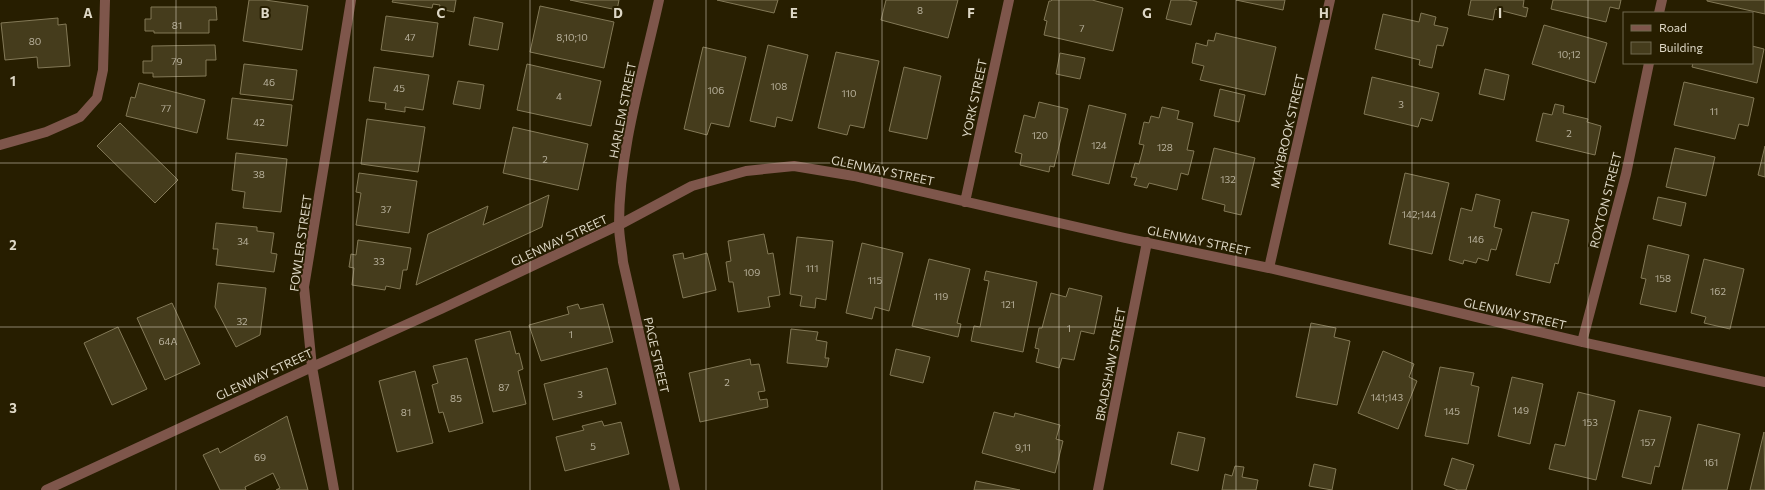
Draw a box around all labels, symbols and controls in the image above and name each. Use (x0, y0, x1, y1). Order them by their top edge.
house number: 8 (917, 4, 923, 16)
text: A (83, 5, 93, 21)
text: B (261, 5, 270, 21)
text: C (437, 5, 446, 21)
text: D (613, 5, 623, 21)
text: E (790, 5, 798, 21)
text: F (967, 5, 975, 21)
text: G (1142, 5, 1152, 21)
text: H (1319, 5, 1329, 21)
text: I (1498, 5, 1502, 21)
legend (1623, 12, 1753, 64)
house number: 81 (172, 19, 182, 31)
text: Road (1659, 20, 1687, 34)
house number: 7 (1079, 22, 1085, 34)
house number: 47 (404, 31, 416, 43)
house number: 8,10;10 (556, 31, 588, 43)
house number: 80 (29, 35, 41, 47)
text: Building (1659, 40, 1703, 54)
house number: 10;12 (1558, 48, 1581, 60)
house number: 79 (171, 55, 183, 67)
street label: YORK STREET (959, 57, 989, 139)
street label: HARLEM STREET (606, 60, 638, 159)
street label: MAYBROOK STREET (1267, 72, 1307, 189)
text: 1 (10, 73, 16, 89)
house number: 46 (263, 76, 275, 88)
house number: 108 (771, 80, 787, 92)
house number: 45 (393, 82, 405, 94)
house number: 106 (708, 84, 724, 96)
house number: 110 (841, 87, 857, 99)
house number: 4 (556, 90, 562, 102)
house number: 3 (1398, 98, 1404, 110)
house number: 77 (161, 102, 171, 114)
house number: 11 (1710, 105, 1718, 117)
house number: 42 (253, 116, 265, 128)
house number: 2 (1566, 127, 1572, 139)
house number: 120 (1032, 129, 1048, 141)
house number: 124 (1091, 139, 1107, 151)
house number: 128 (1157, 141, 1173, 153)
street label: ROXTON STREET (1586, 150, 1624, 249)
street label: GLENWAY STREET (830, 152, 936, 188)
house number: 2 (542, 153, 548, 165)
house number: 38 (253, 168, 265, 180)
house number: 132 (1220, 173, 1236, 185)
street label: FOWLER STREET (286, 193, 314, 292)
house number: 37 (381, 203, 391, 215)
house number: 142;144 (1402, 208, 1436, 220)
street label: GLENWAY STREET (508, 211, 610, 269)
street label: GLENWAY STREET (1146, 222, 1252, 258)
house number: 146 (1468, 233, 1484, 245)
house number: 34 (237, 235, 249, 247)
text: 2 (9, 237, 17, 253)
house number: 33 (373, 255, 385, 267)
house number: 111 (806, 262, 818, 274)
house number: 109 (744, 266, 760, 278)
house number: 158 (1655, 272, 1671, 284)
house number: 115 (868, 274, 882, 286)
house number: 162 (1710, 285, 1726, 297)
house number: 119 (934, 290, 948, 302)
street label: GLENWAY STREET (1462, 294, 1568, 332)
house number: 121 (1001, 298, 1015, 310)
street label: BRADSHAW STREET (1092, 306, 1128, 422)
house number: 32 (236, 315, 248, 327)
street label: PAGE STREET (641, 316, 673, 395)
house number: 1 (1067, 322, 1071, 334)
house number: 1 (569, 328, 573, 340)
house number: 64A (159, 335, 178, 347)
street label: GLENWAY STREET (213, 345, 315, 403)
house number: 2 (724, 376, 730, 388)
house number: 87 (498, 381, 510, 393)
house number: 3 (577, 388, 583, 400)
house number: 141;143 (1371, 391, 1404, 403)
house number: 85 (450, 392, 462, 404)
text: 3 (9, 400, 17, 416)
house number: 149 (1513, 404, 1529, 416)
house number: 145 (1444, 405, 1460, 417)
house number: 81 (401, 406, 411, 418)
house number: 153 (1582, 416, 1598, 428)
house number: 157 (1640, 436, 1656, 448)
house number: 5 (590, 440, 596, 452)
house number: 9,11 (1015, 441, 1031, 453)
house number: 69 (254, 451, 266, 463)
house number: 161 (1704, 456, 1718, 468)

